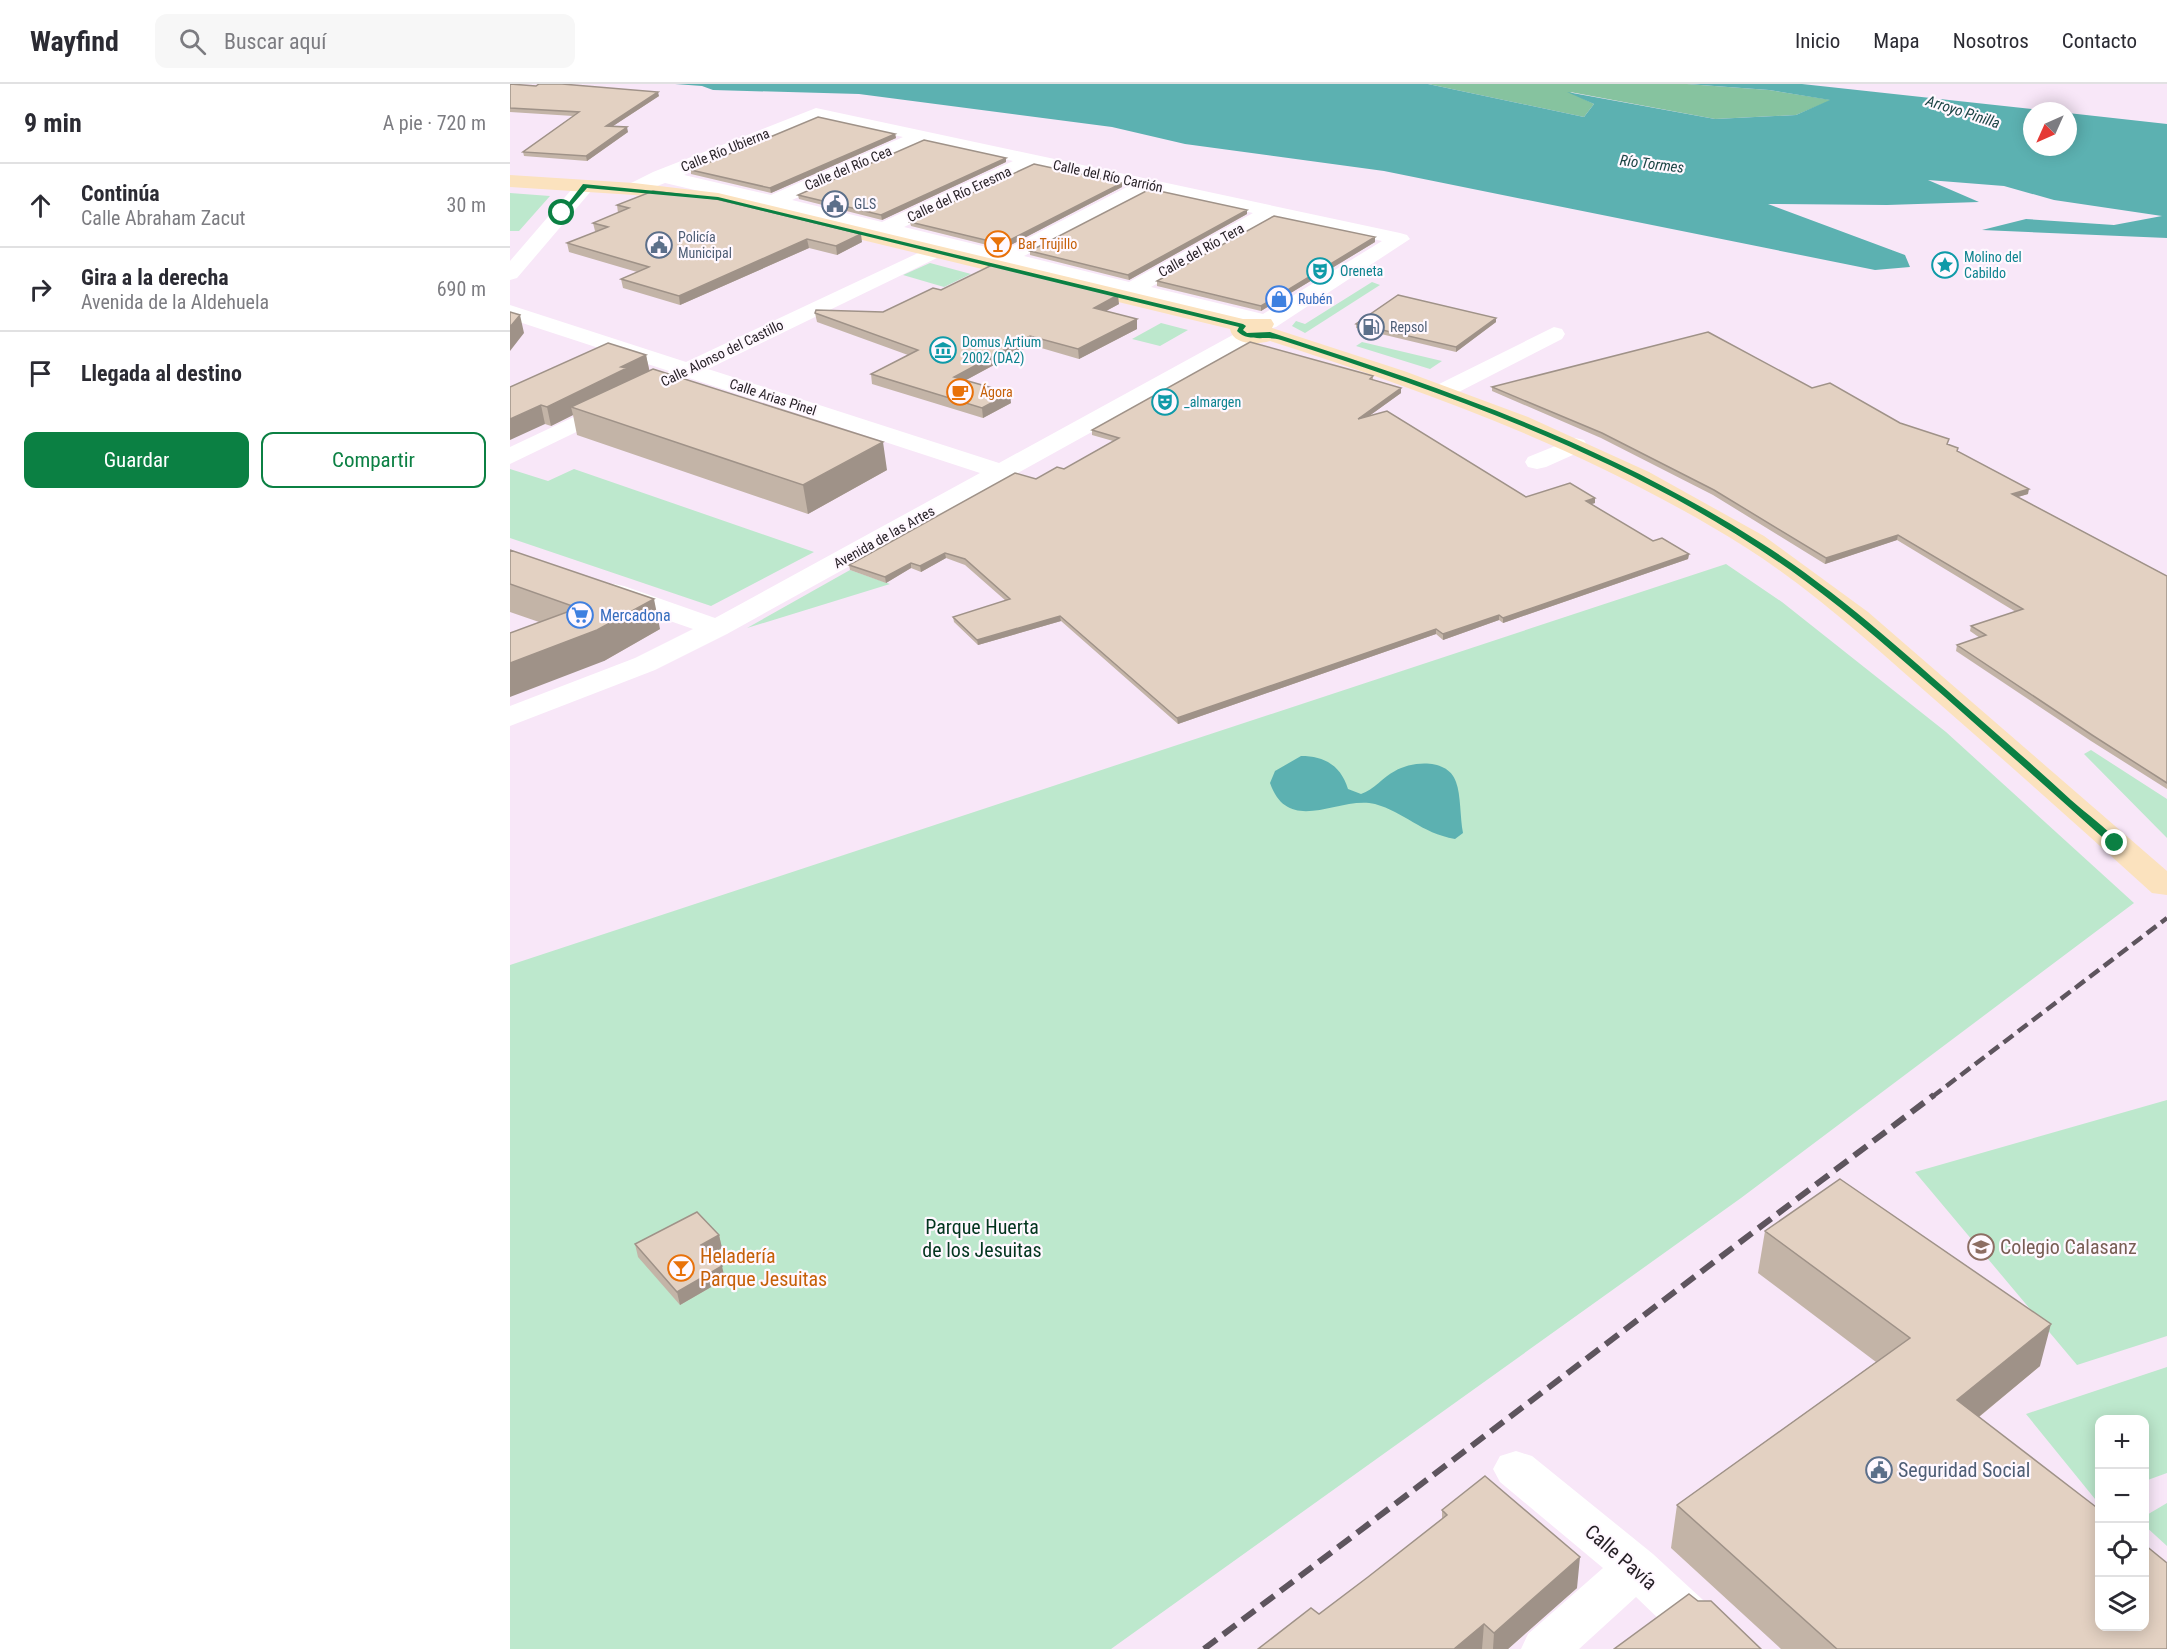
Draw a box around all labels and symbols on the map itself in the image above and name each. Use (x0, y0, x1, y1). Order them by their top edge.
water label: Arroyo Pinilla (1923, 91, 2002, 132)
north arrow (2023, 102, 2077, 156)
street label: Calle Río Ubierna (678, 125, 772, 175)
street label: Calle del Río Cea (802, 142, 894, 194)
water label: Río Tormes (1619, 151, 1685, 177)
street label: Calle del Río Carrión (1052, 157, 1164, 195)
street label: Calle del Río Eresma (904, 163, 1014, 225)
public building icon: GLS (820, 189, 850, 219)
place label: GLS (854, 196, 876, 212)
route start (548, 199, 574, 225)
street label: Calle del Río Tera (1155, 220, 1247, 280)
place label: Policía Municipal (678, 229, 732, 261)
bar icon: Bar Trujillo (983, 229, 1013, 259)
public building icon: Policía Municipal (644, 230, 674, 260)
place label: Bar Trujillo (1018, 236, 1077, 252)
place label: Molino del Cabildo (1964, 249, 2022, 281)
place icon: Molino del Cabildo (1930, 250, 1960, 280)
theatre icon: Oreneta (1305, 256, 1335, 286)
place label: Oreneta (1340, 263, 1383, 279)
shop icon: Rubén (1264, 284, 1294, 314)
place label: Rubén (1298, 291, 1332, 307)
fuel station icon: Repsol (1356, 312, 1386, 342)
street label: Calle Alonso del Castillo (658, 316, 786, 390)
place label: Repsol (1390, 319, 1428, 335)
place label: Domus Artium 2002 (DA2) (962, 334, 1041, 367)
museum icon: Domus Artium 2002 (DA2) (928, 335, 958, 365)
street label: Calle Arias Pinel (728, 375, 818, 419)
cafe icon: Ágora (945, 377, 975, 407)
place label: Ágora (980, 383, 1013, 400)
theatre icon: _almargen (1150, 387, 1180, 417)
place label: _almargen (1184, 394, 1241, 410)
street label: Avenida de las Artes (831, 503, 937, 571)
supermarket icon: Mercadona (565, 600, 595, 630)
place label: Mercadona (600, 606, 671, 625)
route end (2101, 829, 2127, 855)
park label: Parque Huerta de los Jesuitas (922, 1215, 1042, 1262)
school or university icon: Colegio Calasanz (1966, 1232, 1996, 1262)
place label: Colegio Calasanz (2000, 1235, 2137, 1259)
place label: Heladería Parque Jesuitas (700, 1244, 827, 1291)
bar icon: Heladería Parque Jesuitas (666, 1253, 696, 1283)
public building icon: Seguridad Social (1864, 1455, 1894, 1485)
place label: Seguridad Social (1898, 1458, 2030, 1482)
street label: Calle Pavía (1580, 1519, 1662, 1595)

